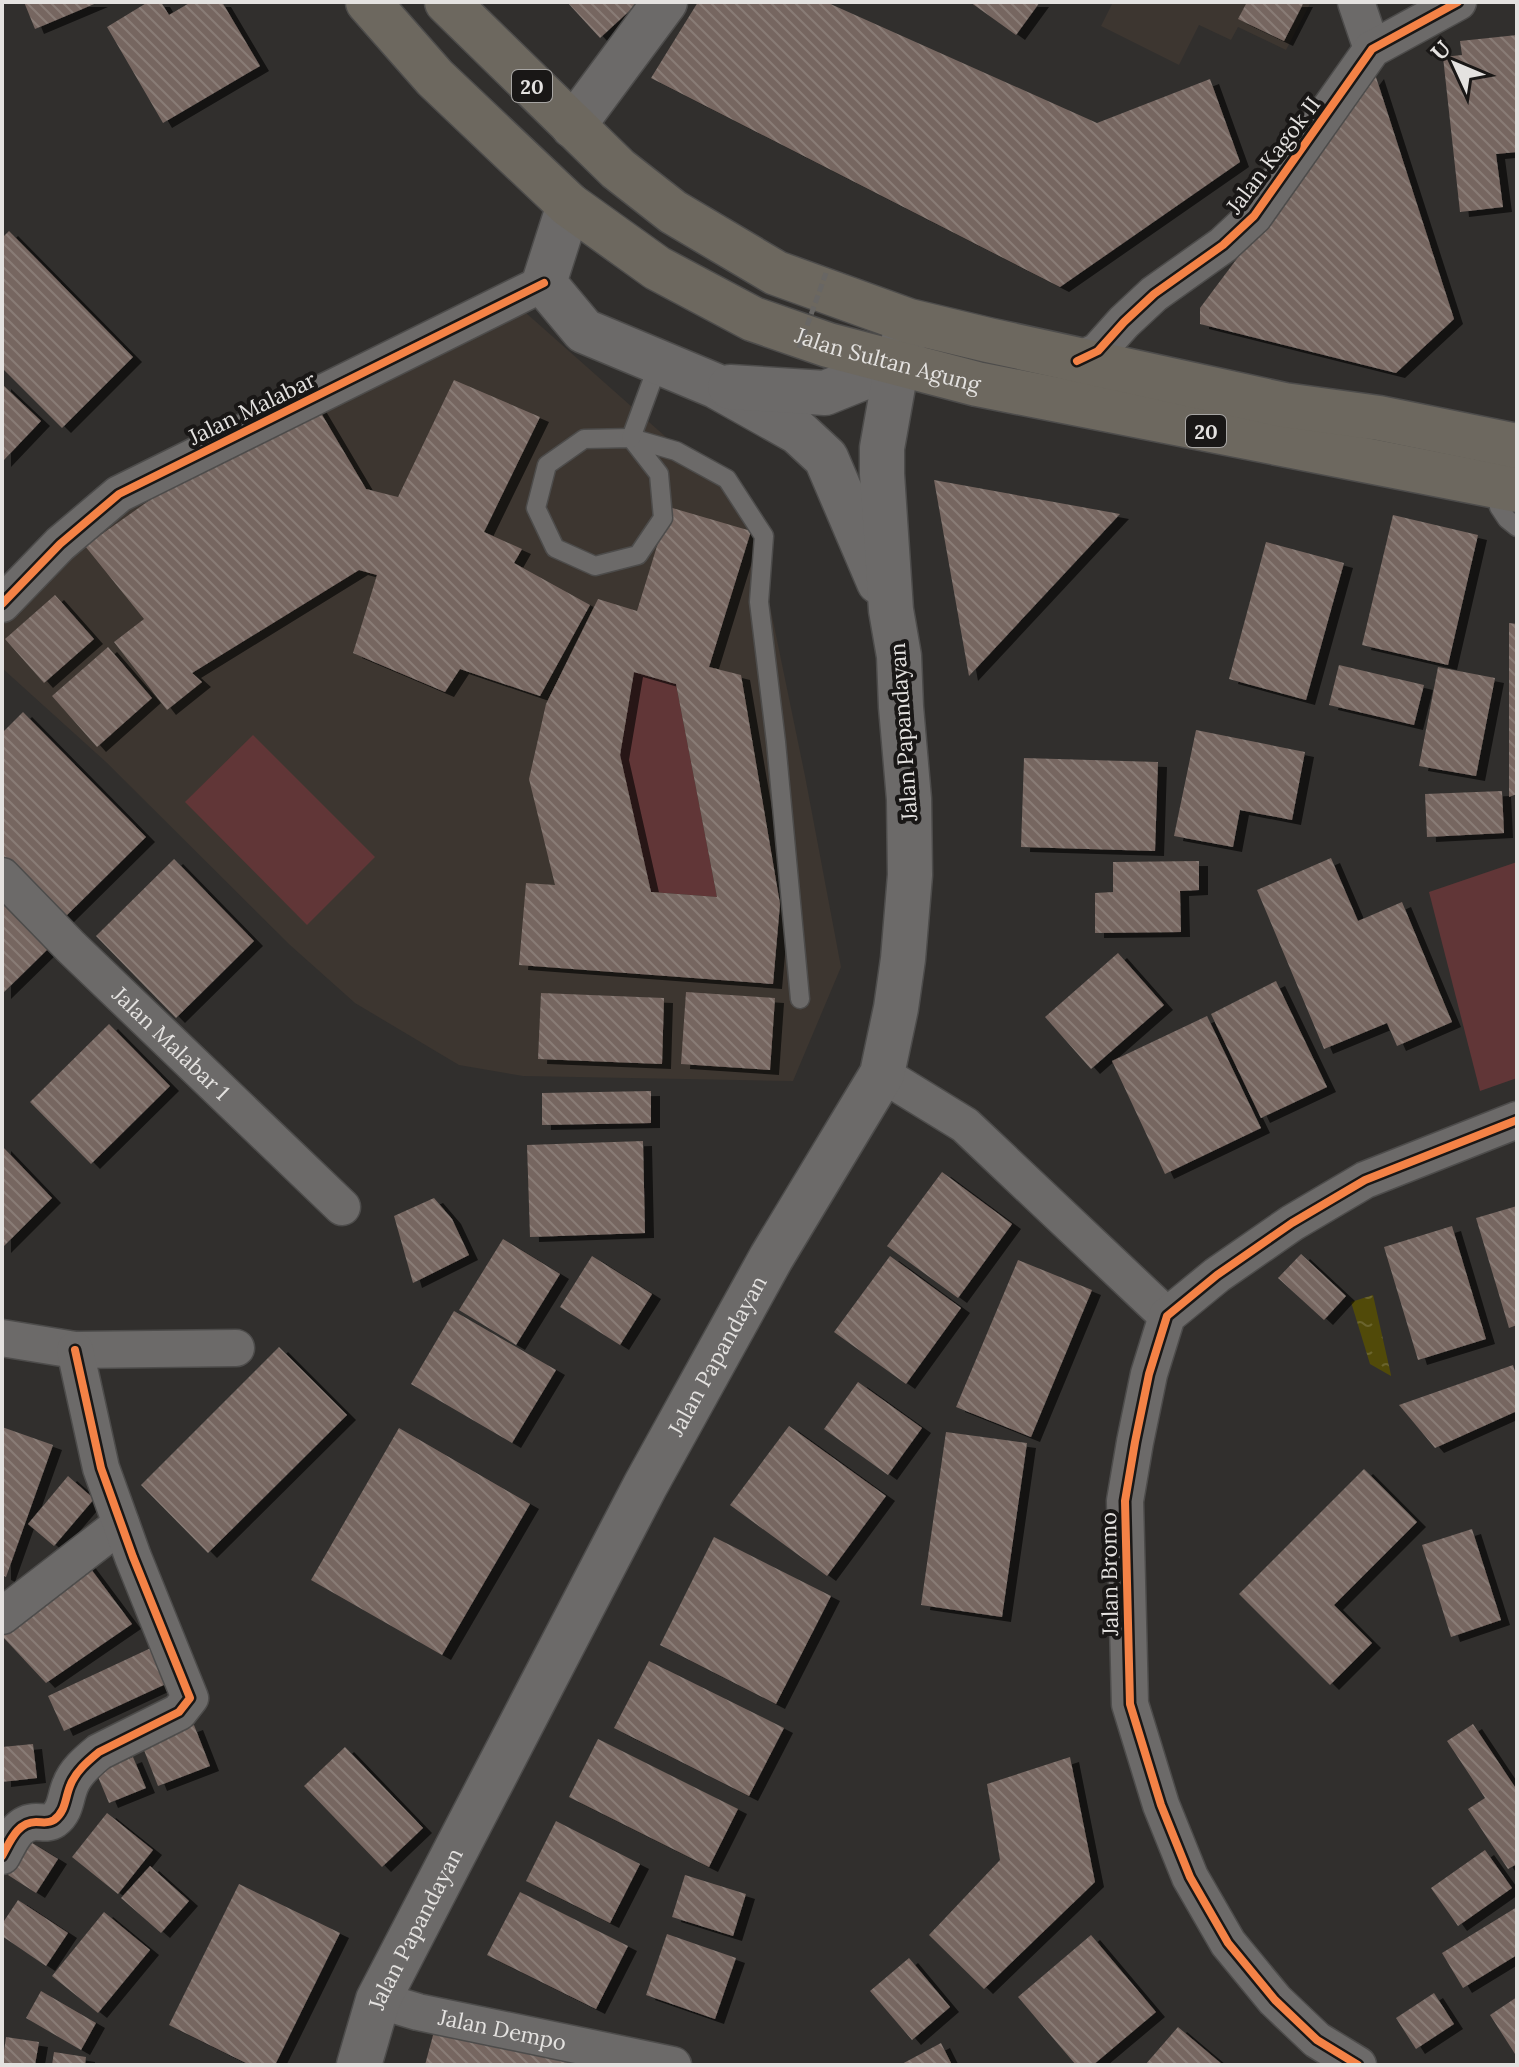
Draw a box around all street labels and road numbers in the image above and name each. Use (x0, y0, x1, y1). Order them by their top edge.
road number: 20 (512, 70, 552, 102)
street label: Jalan Kagok II (1219, 91, 1326, 220)
street label: Jalan Sultan Agung (791, 320, 984, 399)
street label: Jalan Malabar (183, 365, 321, 451)
road number: 20 (1186, 415, 1226, 447)
street label: Jalan Papandayan (883, 642, 923, 823)
street label: Jalan Malabar 1 (106, 980, 236, 1106)
street label: Jalan Papandayan (661, 1271, 773, 1441)
street label: Jalan Bromo (1094, 1512, 1124, 1637)
street label: Jalan Papandayan (362, 1843, 469, 2014)
street label: Jalan Dempo (435, 2002, 569, 2056)

